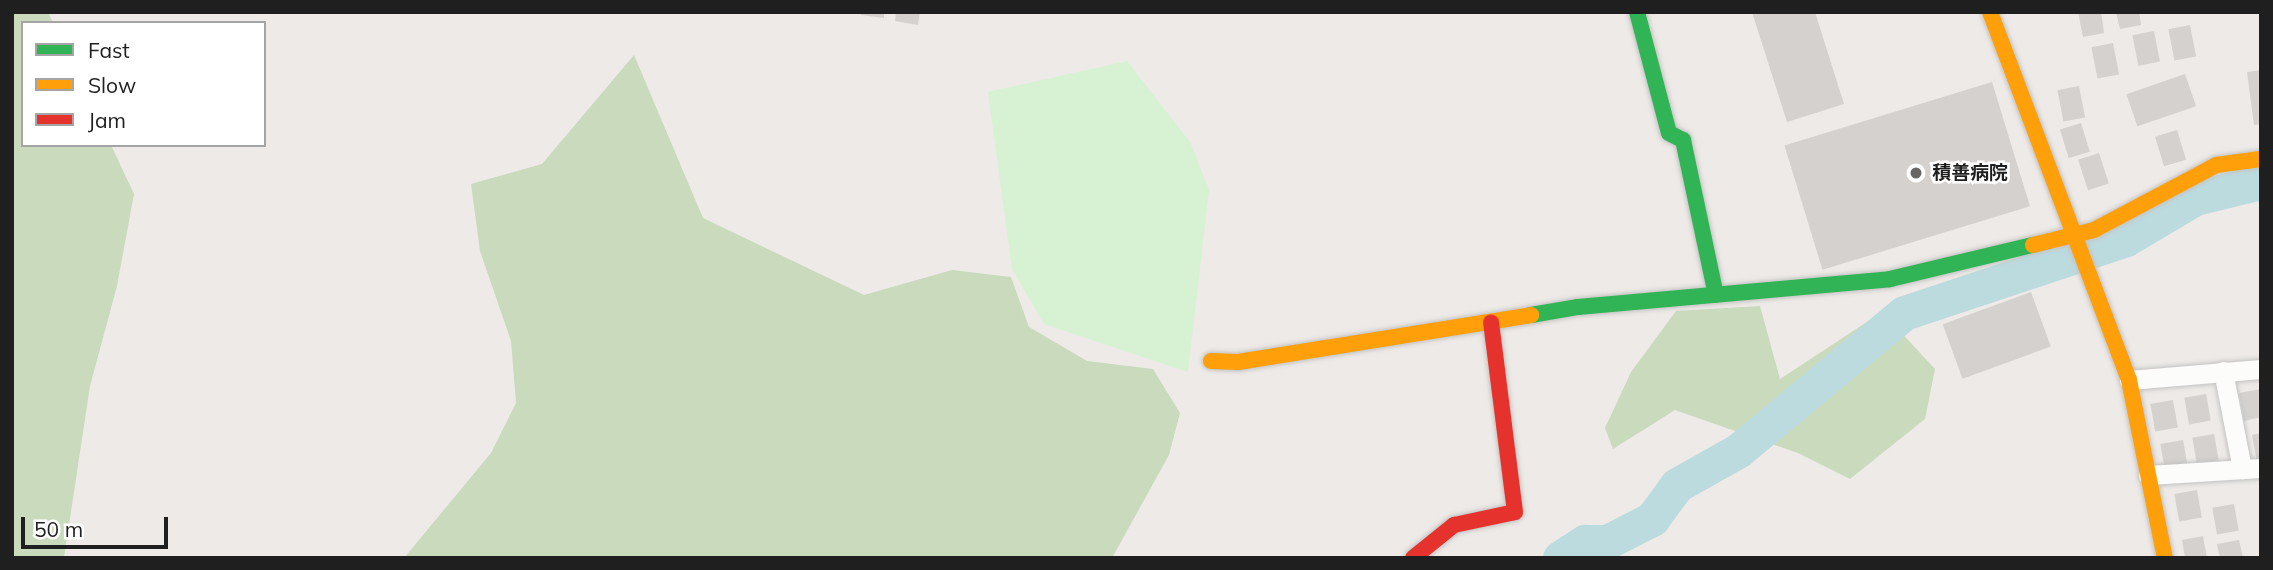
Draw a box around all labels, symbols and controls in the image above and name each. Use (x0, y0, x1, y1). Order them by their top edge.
legend (21, 21, 266, 147)
text: Fast (88, 37, 130, 63)
text: Slow (88, 72, 136, 98)
text: Jam (88, 107, 126, 133)
place label: 積善病院 (1932, 162, 2008, 184)
marker: 積善病院 (1906, 163, 1926, 183)
scale bar (24, 504, 172, 548)
text: 50 m (34, 516, 83, 542)

